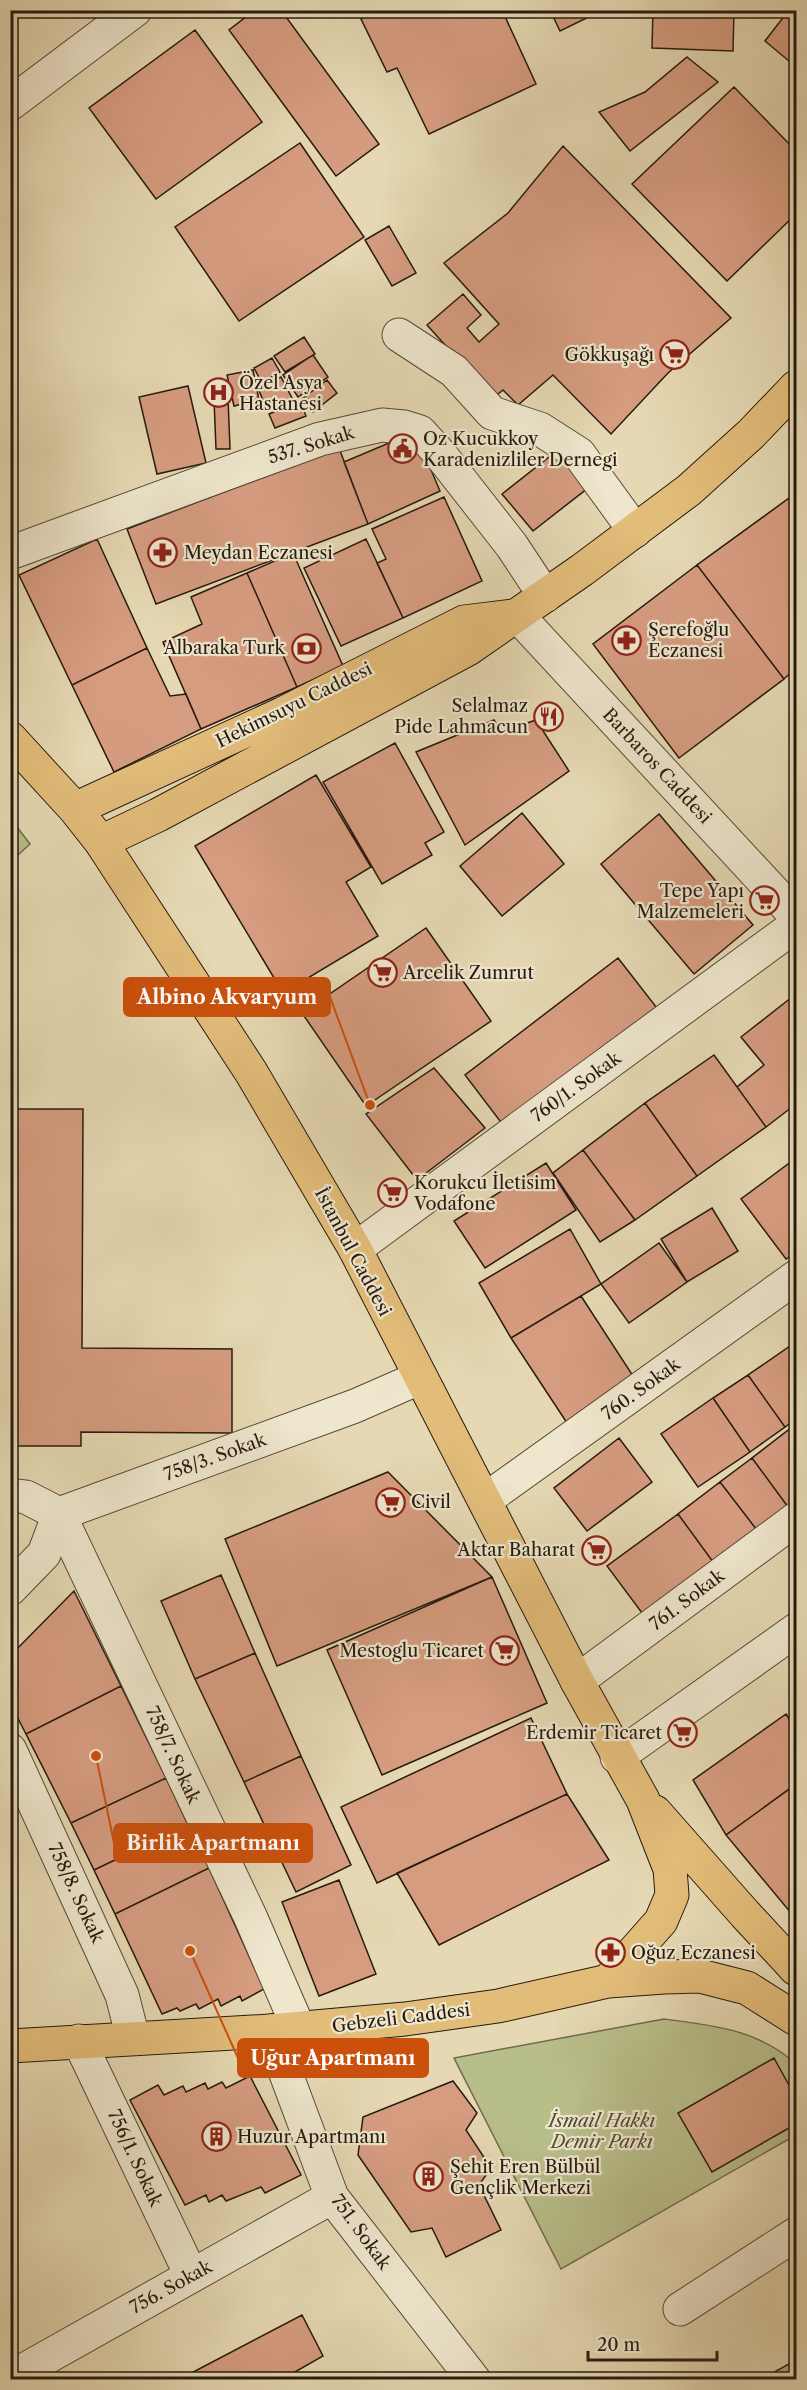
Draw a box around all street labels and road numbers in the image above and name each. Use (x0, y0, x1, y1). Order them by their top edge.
street label: 537. Sokak (265, 421, 358, 469)
street label: Hekimsuyu Caddesi (212, 657, 376, 752)
street label: Barbaros Caddesi (598, 704, 716, 829)
street label: 760/1. Sokak (527, 1046, 626, 1127)
street label: İstanbul Caddesi (310, 1184, 397, 1320)
street label: 760. Sokak (598, 1352, 686, 1425)
street label: 758/3. Sokak (161, 1428, 270, 1486)
street label: 761. Sokak (645, 1564, 730, 1635)
street label: 758/7. Sokak (141, 1703, 206, 1809)
street label: 758/8. Sokak (43, 1840, 109, 1948)
street label: Gebzeli Caddesi (331, 1999, 472, 2037)
street label: 756/1. Sokak (103, 2106, 168, 2211)
street label: 751. Sokak (326, 2190, 397, 2275)
street label: 756. Sokak (126, 2255, 217, 2319)

